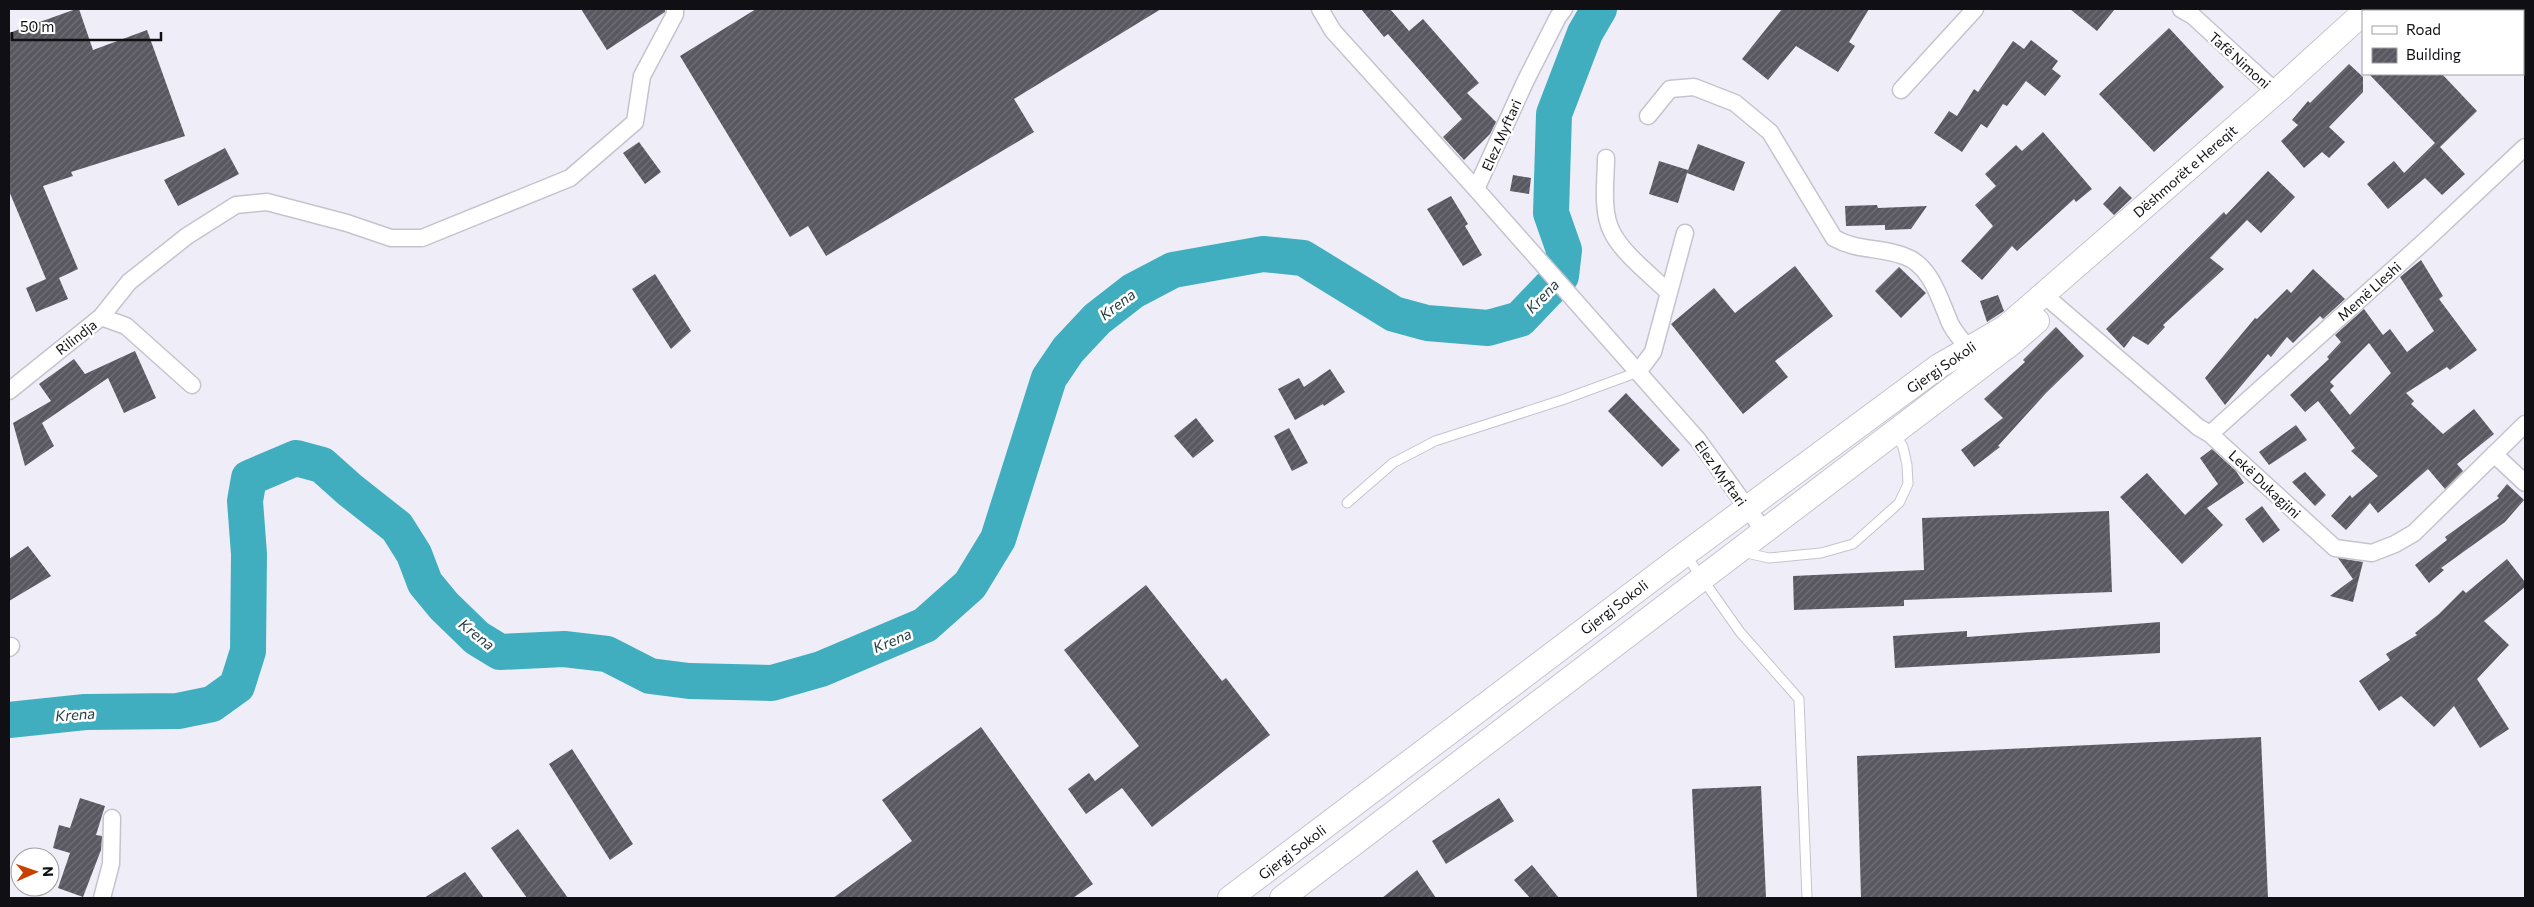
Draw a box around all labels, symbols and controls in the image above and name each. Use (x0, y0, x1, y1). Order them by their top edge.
scale bar (12, 10, 161, 42)
legend (2362, 10, 2524, 75)
text: 50 m (20, 17, 54, 35)
text: Road (2406, 20, 2441, 38)
street label: Tafë Nimoni (2206, 28, 2274, 92)
text: Building (2406, 45, 2461, 63)
street label: Elez Myftari (1478, 96, 1524, 174)
street label: Dëshmorët e Hereqit (2130, 121, 2241, 221)
street label: Memë Lleshi (2334, 258, 2404, 324)
water label: Krena (1522, 275, 1563, 317)
water label: Krena (1096, 285, 1139, 323)
street label: Rilindja (52, 316, 100, 358)
street label: Gjergj Sokoli (1903, 338, 1979, 396)
street label: Elez Myftari (1692, 437, 1750, 509)
street label: Lekë Dukagjini (2226, 446, 2304, 522)
street label: Gjergj Sokoli (1577, 576, 1651, 638)
water label: Krena (456, 615, 498, 654)
water label: Krena (870, 624, 914, 656)
water label: Krena (54, 704, 96, 724)
street label: Gjergj Sokoli (1255, 821, 1329, 883)
north arrow (10, 847, 60, 897)
text: N (40, 866, 57, 877)

